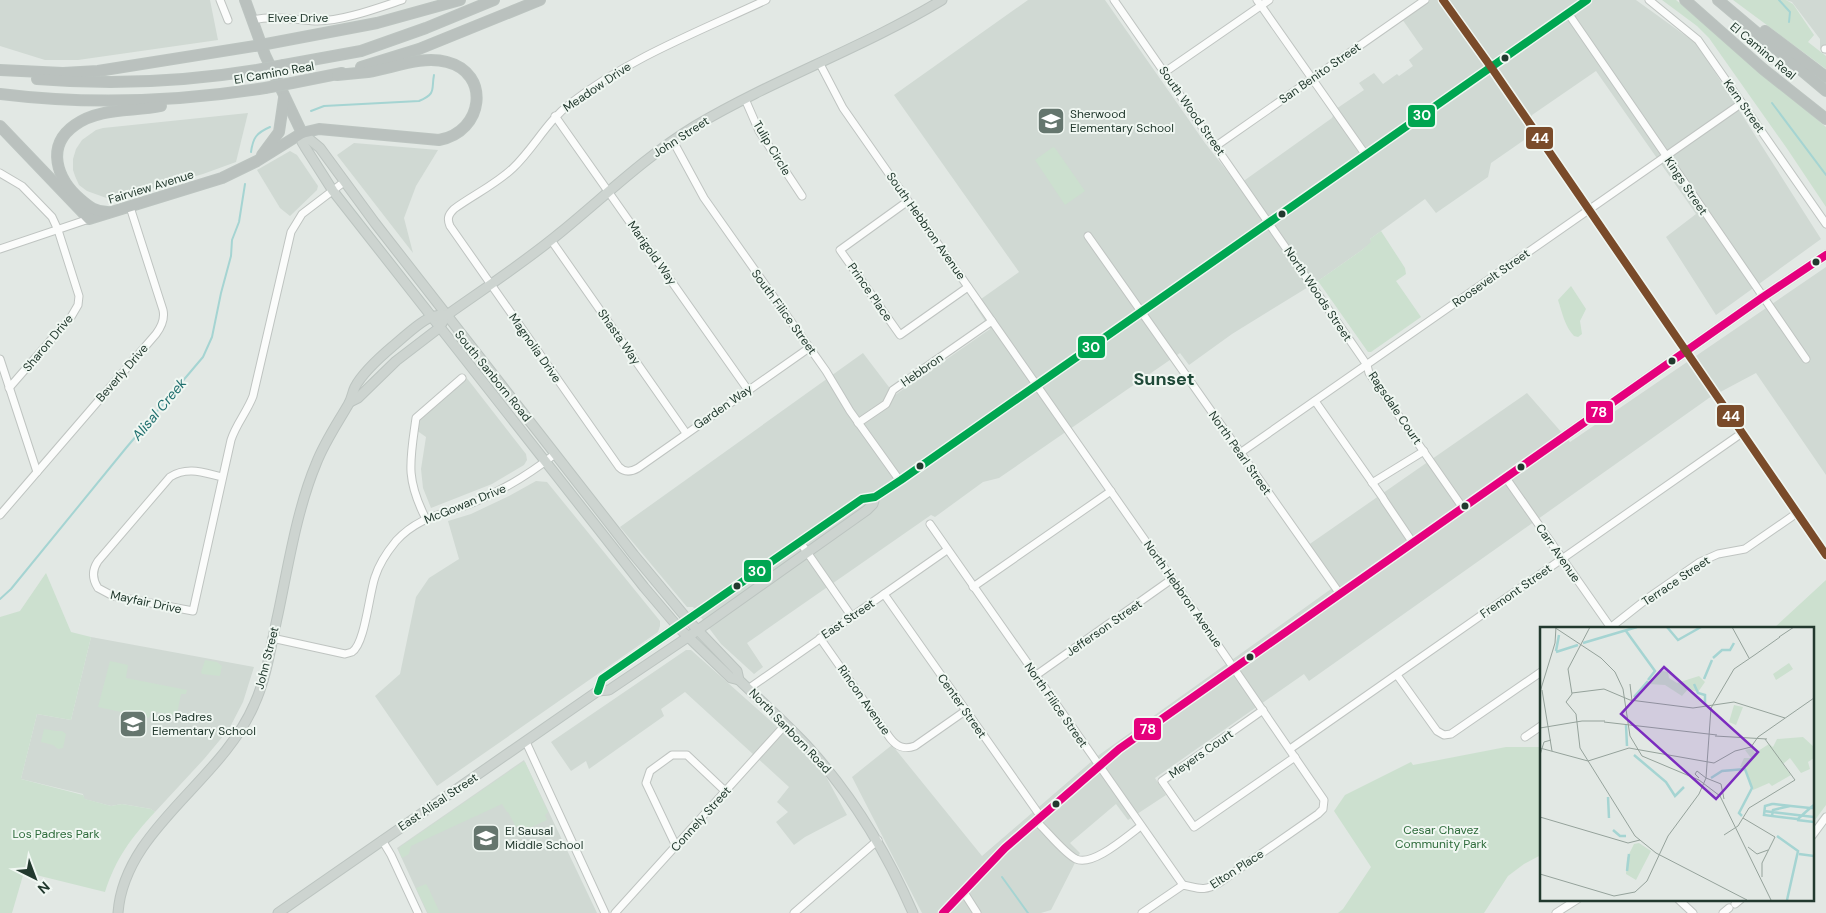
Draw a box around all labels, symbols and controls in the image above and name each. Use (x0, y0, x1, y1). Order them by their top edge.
street label: Elvee Drive (268, 10, 329, 26)
street label: El Camino Real (1727, 19, 1799, 83)
street label: San Benito Street (1276, 39, 1364, 107)
unlabelled marker (1500, 53, 1510, 63)
street label: El Camino Real (233, 58, 315, 88)
street label: Meadow Drive (560, 58, 634, 116)
street label: South Wood Street (1155, 63, 1229, 159)
street label: Kern Street (1720, 76, 1768, 136)
line badge: 30 (1407, 104, 1436, 128)
school or university icon: Sherwood Elementary School (1036, 106, 1066, 136)
place label: Sherwood Elementary School (1070, 106, 1174, 136)
text: 30 (1413, 106, 1431, 124)
street label: John Street (650, 113, 712, 161)
street label: Tulip Circle (749, 118, 795, 179)
line badge: 44 (1525, 126, 1554, 150)
text: 44 (1531, 129, 1549, 147)
street label: Kings Street (1661, 154, 1711, 218)
street label: Fairview Avenue (106, 166, 196, 208)
street label: South Hebbron Avenue (883, 169, 969, 283)
unlabelled marker (1277, 209, 1287, 219)
street label: Marigold Way (624, 218, 680, 289)
street label: North Woods Street (1280, 244, 1356, 345)
street label: Roosevelt Street (1449, 245, 1533, 311)
unlabelled marker (1811, 257, 1821, 267)
street label: Prince Place (844, 260, 896, 325)
street label: South Filice Street (748, 266, 820, 358)
street label: Shasta Way (594, 306, 644, 368)
street label: Magnolia Drive (505, 310, 565, 386)
street label: Sharon Drive (19, 311, 77, 375)
street label: South Sanborn Road (451, 327, 535, 425)
line badge: 30 (1077, 335, 1106, 359)
text: 30 (1082, 338, 1100, 356)
street label: Beverly Drive (92, 340, 152, 405)
street label: Hebbron (898, 350, 946, 390)
unlabelled marker (1667, 356, 1677, 366)
district label: Sunset (1133, 367, 1195, 391)
street label: Ragsdale Court (1365, 368, 1425, 448)
water label: Alisal Creek (127, 374, 191, 445)
street label: Garden Way (690, 381, 756, 433)
line badge: 78 (1585, 400, 1614, 424)
text: 78 (1591, 403, 1607, 421)
line badge: 44 (1716, 404, 1745, 428)
text: 44 (1722, 407, 1740, 425)
street label: North Pearl Street (1205, 408, 1275, 498)
unlabelled marker (915, 461, 925, 471)
unlabelled marker (1516, 462, 1526, 472)
street label: McGowan Drive (422, 480, 508, 528)
unlabelled marker (1460, 501, 1470, 511)
street label: Carr Avenue (1532, 521, 1584, 586)
street label: North Hebbron Avenue (1140, 537, 1226, 651)
street label: Terrace Street (1639, 552, 1713, 610)
line badge: 30 (743, 559, 772, 583)
street label: Fremont Street (1477, 560, 1555, 622)
text: 30 (748, 562, 766, 580)
unlabelled marker (732, 581, 742, 591)
street label: Mayfair Drive (109, 587, 183, 617)
street label: East Street (818, 595, 878, 643)
street label: Jefferson Street (1063, 596, 1145, 660)
street label: John Street (251, 625, 283, 691)
inset map (1540, 627, 1814, 900)
unlabelled marker (1245, 652, 1255, 662)
street label: North Filice Street (1021, 659, 1092, 751)
street label: Rincon Avenue (834, 662, 894, 738)
street label: Center Street (934, 671, 990, 742)
street label: North Sanborn Road (745, 685, 835, 777)
school or university icon: Los Padres Elementary School (118, 709, 148, 739)
place label: Los Padres Elementary School (152, 709, 256, 739)
line badge: 78 (1133, 717, 1162, 741)
text: 78 (1140, 720, 1156, 738)
street label: Meyers Court (1166, 726, 1237, 782)
street label: East Alisal Street (395, 769, 481, 835)
street label: Connely Street (667, 783, 735, 855)
unlabelled marker (1051, 799, 1061, 809)
park label: Cesar Chavez Community Park (1395, 822, 1487, 852)
school or university icon: El Sausal Middle School (471, 823, 501, 853)
place label: El Sausal Middle School (505, 823, 583, 853)
park label: Los Padres Park (12, 826, 100, 842)
street label: Elton Place (1207, 846, 1267, 892)
north arrow (10, 853, 60, 903)
text: N (34, 878, 54, 898)

